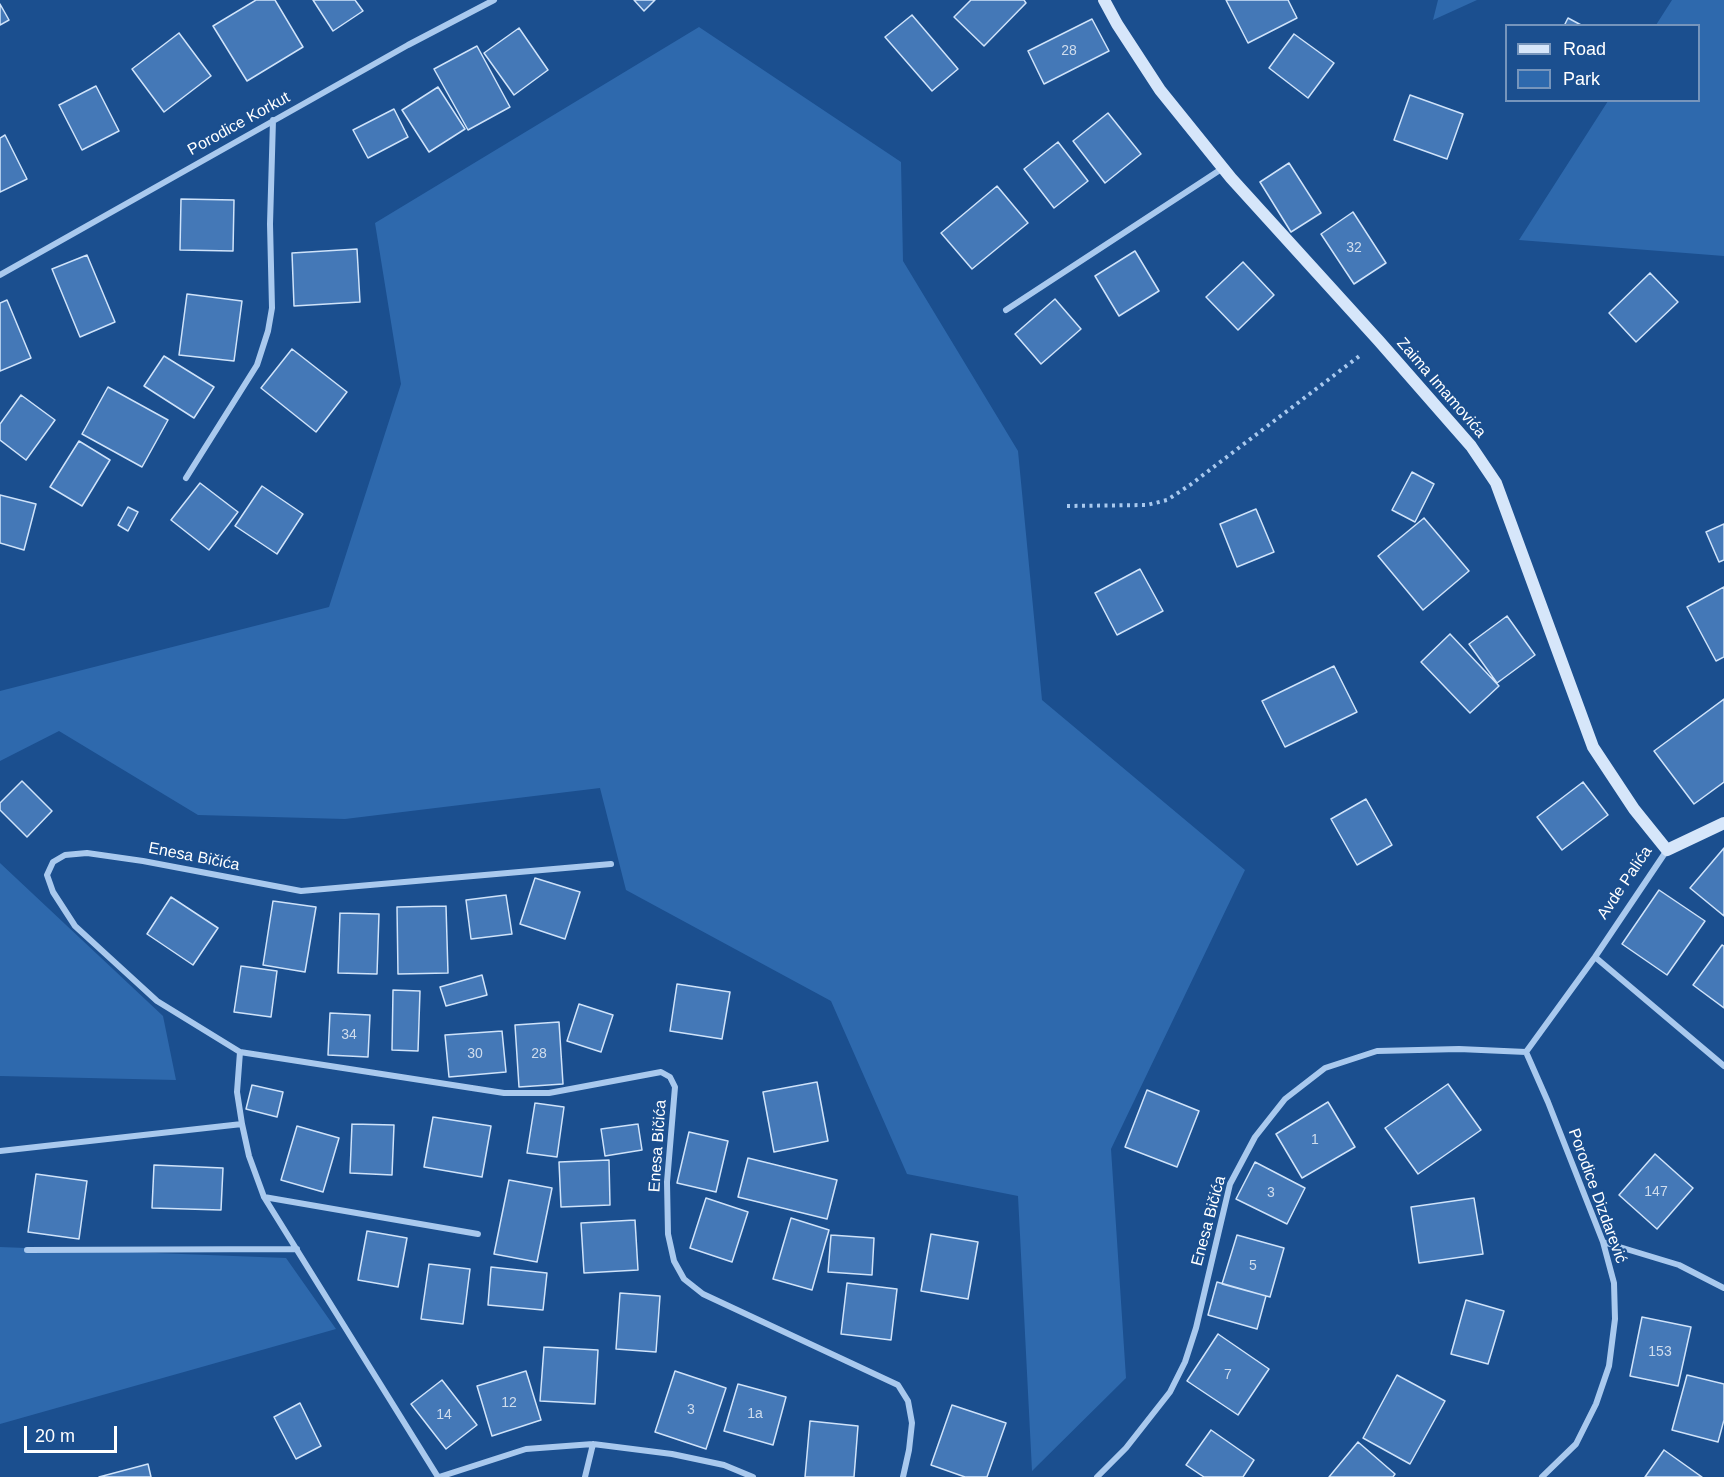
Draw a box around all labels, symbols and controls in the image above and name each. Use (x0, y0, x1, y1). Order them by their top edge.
legend (1505, 24, 1700, 102)
text: Road (1563, 39, 1606, 59)
house number: 28 (1061, 43, 1077, 59)
text: Park (1563, 69, 1600, 89)
street label: Porodice Korkut (185, 88, 293, 160)
house number: 32 (1346, 240, 1362, 256)
street label: Zaima Imamovića (1392, 334, 1490, 442)
street label: Enesa Bičića (147, 839, 241, 875)
street label: Avde Palića (1593, 843, 1657, 923)
house number: 34 (341, 1027, 357, 1043)
house number: 30 (467, 1046, 483, 1062)
house number: 28 (531, 1046, 547, 1062)
street label: Enesa Bičića (645, 1099, 671, 1193)
street label: Porodice Dizdarević (1564, 1126, 1630, 1266)
house number: 1 (1311, 1132, 1319, 1148)
street label: Enesa Bičića (1188, 1174, 1230, 1268)
house number: 147 (1644, 1184, 1668, 1200)
house number: 3 (1267, 1185, 1275, 1201)
house number: 5 (1249, 1258, 1257, 1274)
house number: 153 (1648, 1344, 1672, 1360)
house number: 7 (1224, 1367, 1232, 1383)
house number: 12 (501, 1395, 517, 1411)
house number: 3 (687, 1402, 695, 1418)
house number: 1a (747, 1406, 763, 1422)
house number: 14 (436, 1407, 452, 1423)
scale bar (27, 1414, 120, 1452)
text: 20 m (35, 1426, 75, 1446)

